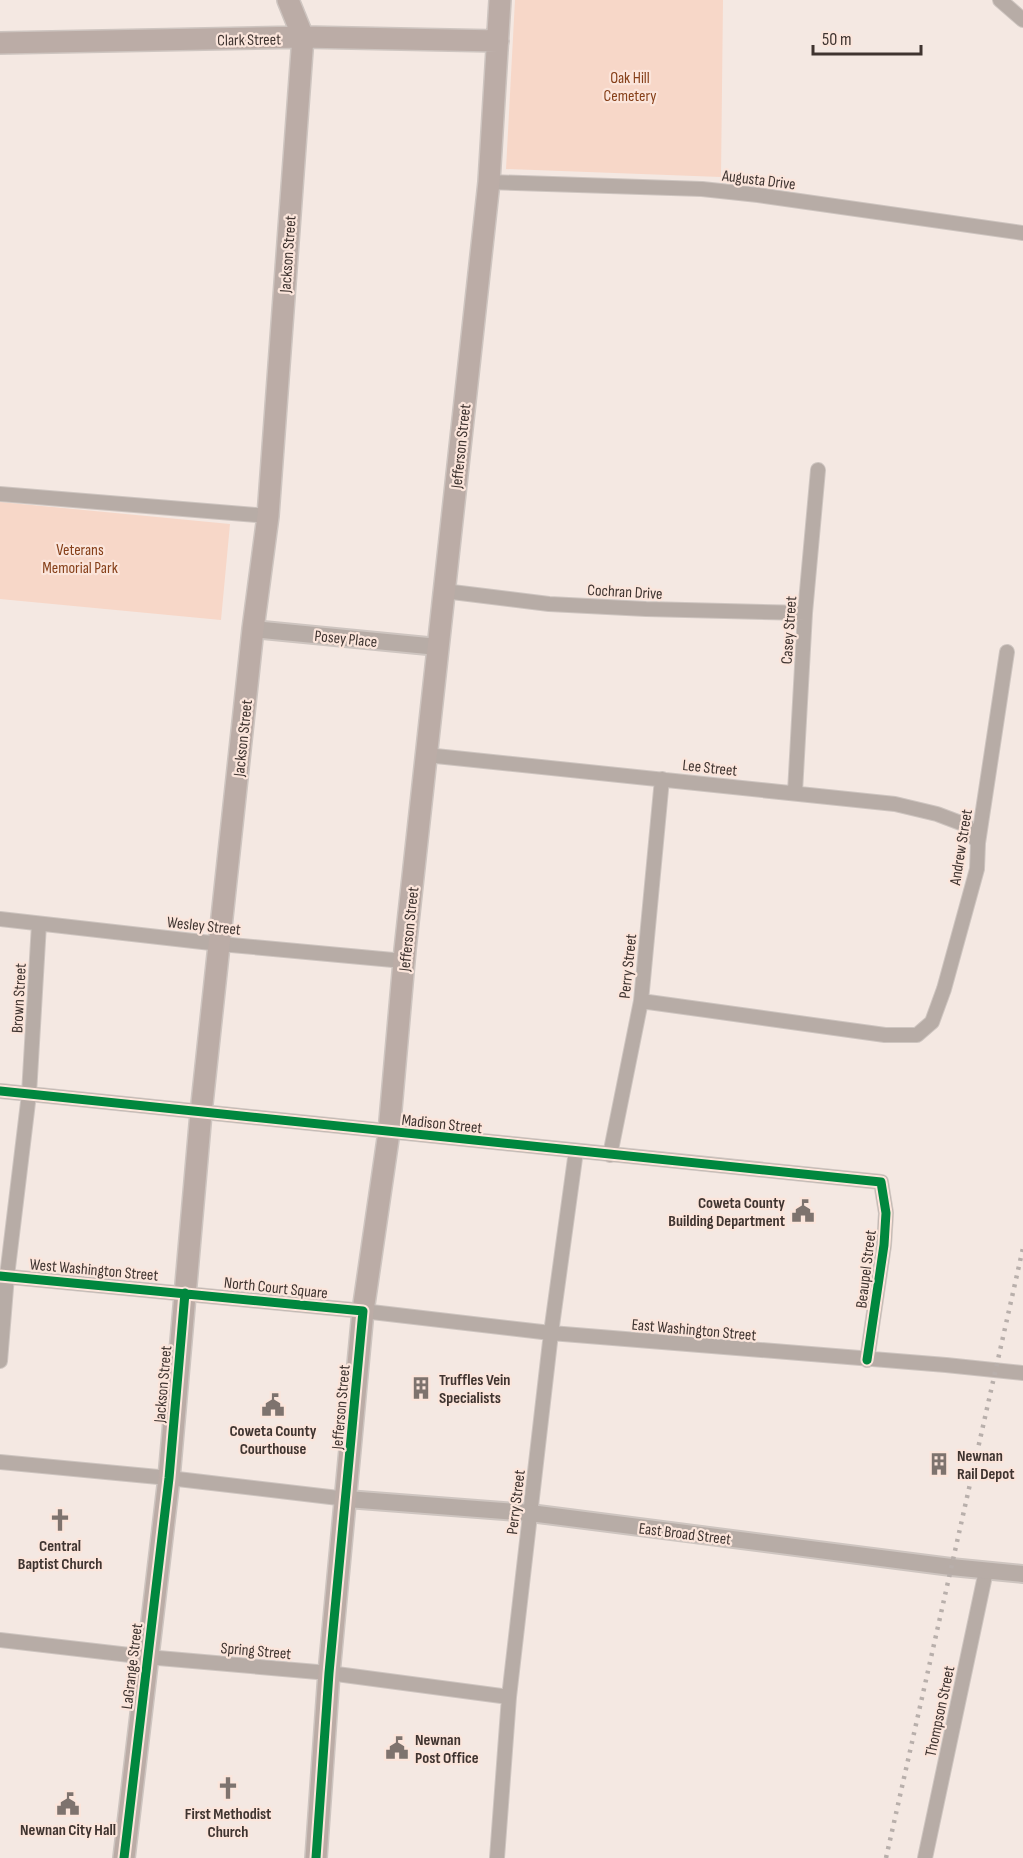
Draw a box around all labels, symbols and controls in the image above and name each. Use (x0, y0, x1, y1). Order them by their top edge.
scale bar (813, 18, 921, 56)
text: 50 m (822, 29, 852, 50)
street label: Clark Street (217, 30, 281, 51)
park label: Oak Hill Cemetery (604, 69, 656, 106)
street label: Augusta Drive (720, 166, 797, 194)
street label: Jackson Street (276, 215, 301, 294)
street label: Jefferson Street (448, 403, 475, 490)
park label: Veterans Memorial Park (42, 541, 118, 578)
street label: Cochran Drive (587, 581, 663, 604)
street label: Casey Street (778, 595, 801, 665)
street label: Posey Place (314, 627, 378, 652)
street label: Jackson Street (230, 699, 257, 779)
street label: Lee Street (682, 756, 738, 781)
street label: Andrew Street (946, 808, 977, 888)
street label: Jefferson Street (396, 886, 423, 973)
street label: Wesley Street (166, 913, 242, 940)
street label: Perry Street (616, 933, 641, 999)
street label: Brown Street (8, 962, 31, 1034)
street label: Madison Street (401, 1111, 483, 1138)
place label: Coweta County Building Department (668, 1194, 785, 1231)
public building icon: Coweta County Building Department (790, 1198, 816, 1224)
street label: Beaupel Street (852, 1229, 881, 1309)
street label: West Washington Street (29, 1255, 159, 1286)
street label: North Court Square (223, 1274, 329, 1303)
street label: East Washington Street (631, 1316, 757, 1345)
street label: Jackson Street (151, 1345, 176, 1424)
street label: Jefferson Street (328, 1364, 355, 1451)
place label: Truffles Vein Specialists (439, 1371, 510, 1408)
building icon: Truffles Vein Specialists (408, 1375, 434, 1401)
public building icon: Coweta County Courthouse (260, 1392, 286, 1418)
place label: Coweta County Courthouse (229, 1422, 317, 1459)
place label: Newnan Rail Depot (957, 1447, 1015, 1484)
building icon: Newnan Rail Depot (926, 1451, 952, 1477)
street label: Perry Street (503, 1469, 530, 1536)
church icon: Central Baptist Church (47, 1507, 73, 1533)
street label: East Broad Street (638, 1519, 732, 1550)
place label: Central Baptist Church (18, 1537, 102, 1574)
street label: LaGrange Street (118, 1622, 147, 1710)
street label: Spring Street (220, 1639, 292, 1664)
street label: Thompson Street (922, 1664, 959, 1758)
place label: Newnan Post Office (415, 1731, 479, 1768)
public building icon: Newnan Post Office (384, 1735, 410, 1761)
church icon: First Methodist Church (215, 1775, 241, 1801)
public building icon: Newnan City Hall (55, 1791, 81, 1817)
place label: First Methodist Church (185, 1805, 271, 1842)
place label: Newnan City Hall (20, 1821, 116, 1840)

